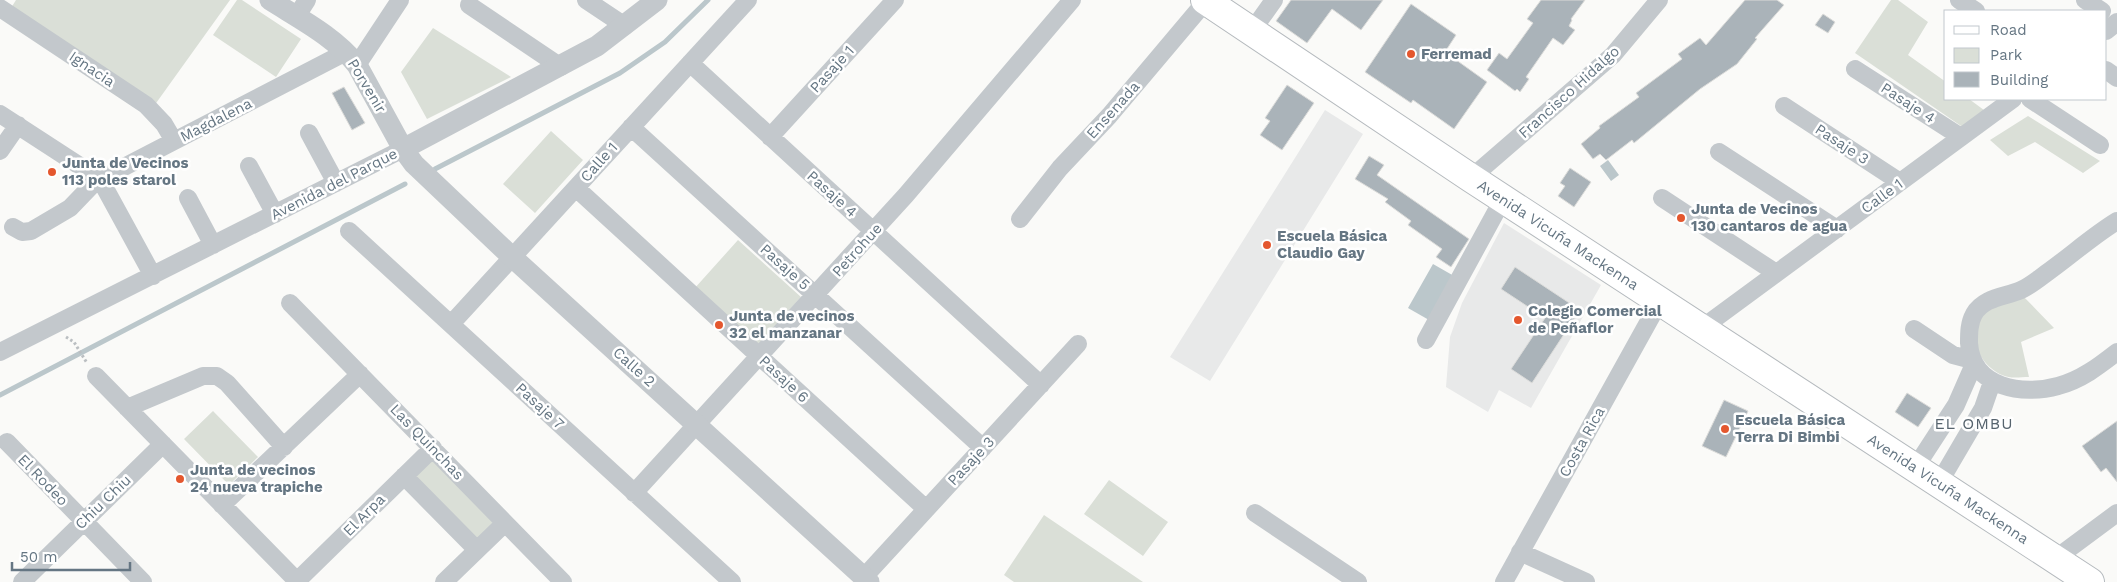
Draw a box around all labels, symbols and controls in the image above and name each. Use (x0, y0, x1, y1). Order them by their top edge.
legend (1944, 10, 2107, 100)
text: Road (1990, 21, 2027, 39)
street label: Pasaje 1 (806, 42, 858, 96)
street label: Francisco Hidalgo (1515, 42, 1623, 142)
place label: Ferremad (1421, 45, 1492, 63)
text: Park (1990, 46, 2023, 64)
street label: Ignacia (66, 47, 119, 91)
marker: Ferremad (1405, 48, 1417, 60)
street label: Porvenir (344, 56, 390, 116)
text: Building (1990, 71, 2048, 89)
street label: Ensenada (1083, 77, 1144, 142)
street label: Pasaje 4 (1878, 79, 1938, 127)
street label: Magdalena (177, 94, 255, 146)
street label: Pasaje 3 (1812, 120, 1872, 168)
street label: Calle 1 (576, 138, 622, 186)
street label: Avenida del Parque (268, 144, 400, 224)
place label: Junta de Vecinos 113 poles starol (62, 154, 188, 189)
marker: Junta de Vecinos 113 poles starol (46, 166, 58, 178)
street label: Pasaje 4 (803, 167, 861, 221)
street label: Calle 1 (1858, 175, 1906, 217)
street label: Avenida Vicuña Mackenna (1474, 176, 1642, 294)
place label: Junta de Vecinos 130 cantaros de agua (1691, 200, 1848, 235)
marker: Junta de Vecinos 130 cantaros de agua (1675, 212, 1687, 224)
street label: Petrohue (828, 220, 886, 280)
place label: Escuela Básica Claudio Gay (1277, 227, 1388, 262)
marker: Escuela Básica Claudio Gay (1261, 239, 1273, 251)
street label: Pasaje 5 (756, 240, 814, 294)
place label: Colegio Comercial de Peñaflor (1528, 302, 1662, 337)
place label: Junta de vecinos 32 el manzanar (729, 307, 854, 342)
marker: Colegio Comercial de Peñaflor (1512, 314, 1524, 326)
marker: Junta de vecinos 32 el manzanar (713, 319, 725, 331)
street label: Calle 2 (609, 343, 659, 391)
street label: Pasaje 6 (756, 352, 812, 406)
street label: Pasaje 7 (512, 379, 568, 433)
street label: Las Quinchas (386, 400, 468, 484)
street label: Costa Rica (1555, 403, 1609, 480)
place label: Escuela Básica Terra Di Bimbi (1735, 411, 1846, 446)
district label: EL OMBU (1934, 414, 2014, 433)
marker: Escuela Básica Terra Di Bimbi (1719, 423, 1731, 435)
street label: Avenida Vicuña Mackenna (1864, 430, 2032, 548)
street label: Pasaje 3 (944, 433, 998, 489)
street label: El Rodeo (14, 451, 72, 509)
place label: Junta de vecinos 24 nueva trapiche (190, 461, 323, 496)
street label: Chiu Chiu (71, 471, 135, 533)
marker: Junta de vecinos 24 nueva trapiche (174, 473, 186, 485)
street label: El Arpa (339, 490, 389, 540)
scale bar (12, 540, 130, 572)
text: 50 m (20, 548, 57, 566)

